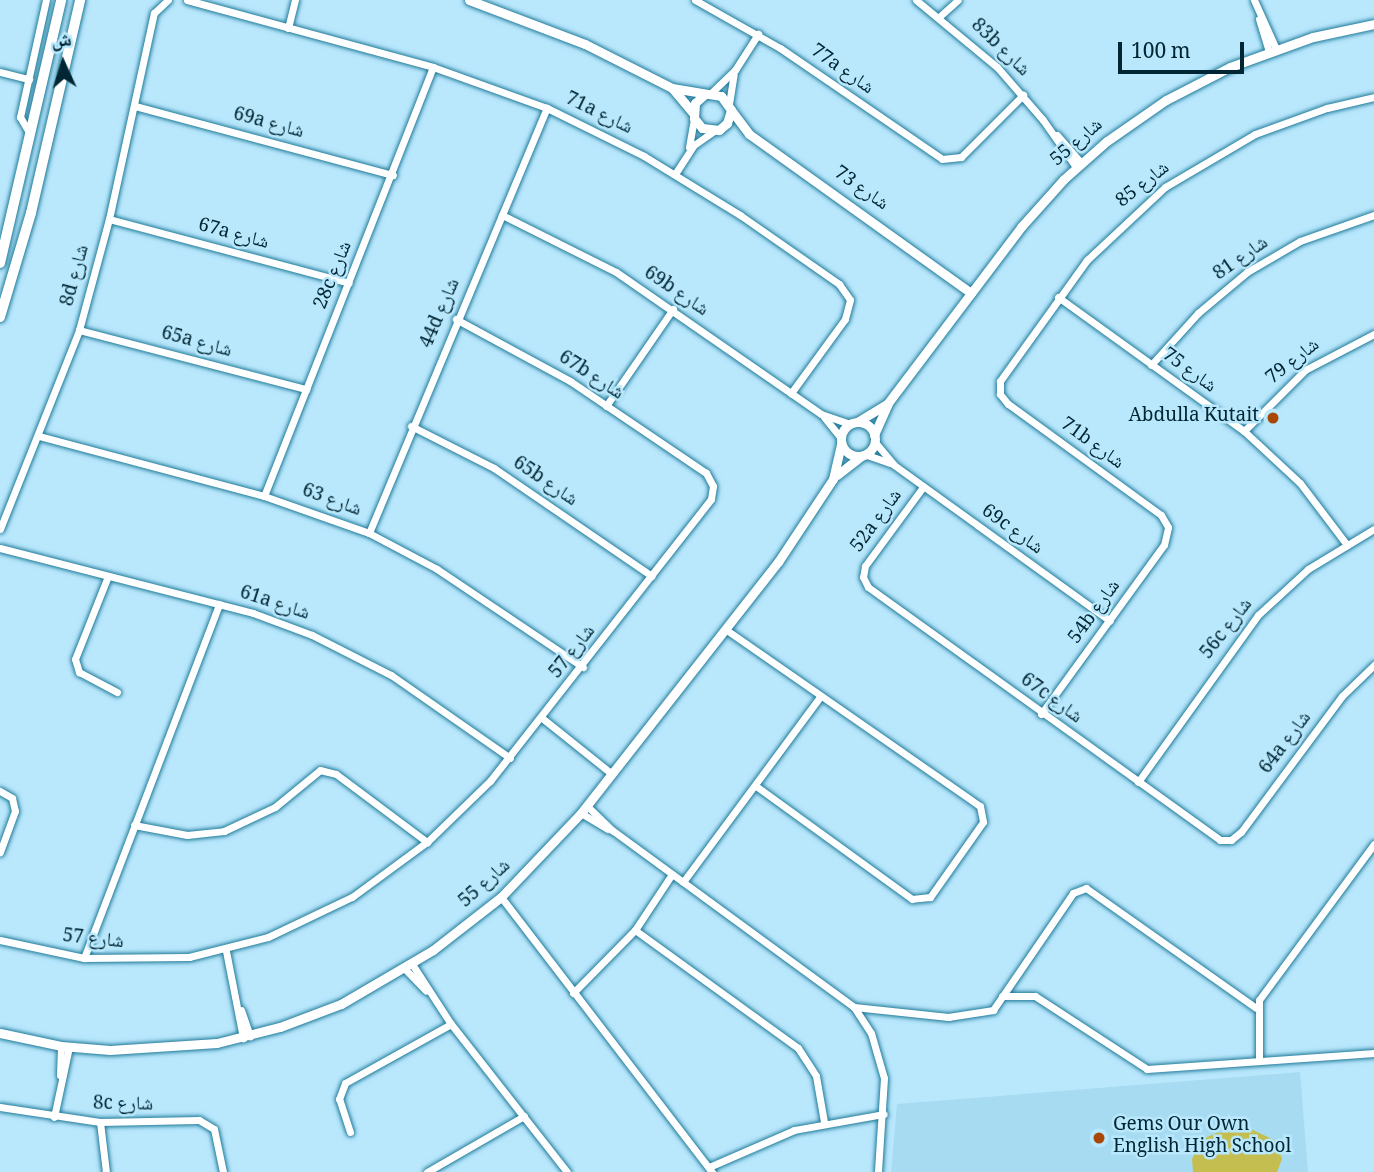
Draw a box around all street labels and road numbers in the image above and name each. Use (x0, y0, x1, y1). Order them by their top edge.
street label: 83b شارع (965, 15, 1033, 83)
street label: 77a شارع (805, 41, 877, 101)
street label: 71a شارع (561, 89, 635, 141)
street label: 69a شارع (230, 105, 306, 145)
street label: شارع 55 (1047, 115, 1109, 173)
street label: شارع 85 (1113, 158, 1175, 214)
street label: شارع 73 (828, 163, 892, 217)
street label: 67a شارع (195, 216, 271, 256)
street label: شارع 81 (1210, 233, 1274, 287)
street label: 28c شارع (311, 239, 359, 313)
street label: 8d شارع (58, 243, 96, 309)
street label: 69b شارع (638, 263, 712, 323)
street label: 44d شارع (417, 276, 467, 352)
street label: 65a شارع (158, 324, 234, 364)
street label: شارع 79 (1263, 335, 1325, 391)
street label: شارع 75 (1156, 345, 1220, 399)
street label: 67b شارع (553, 347, 627, 407)
street label: 71b شارع (1055, 414, 1127, 476)
street label: 65b شارع (507, 453, 581, 513)
street label: شارع 63 (298, 481, 364, 523)
street label: 52a شارع (848, 486, 908, 558)
street label: 69c شارع (976, 501, 1046, 561)
street label: 54b شارع (1065, 577, 1127, 649)
street label: 61a شارع (236, 583, 312, 627)
street label: 56c شارع (1197, 595, 1259, 665)
street label: شارع 57 (546, 622, 602, 684)
street label: 67c شارع (1015, 670, 1085, 730)
street label: 64a شارع (1256, 708, 1318, 780)
street label: شارع 55 (455, 856, 517, 914)
street label: شارع 57 (61, 926, 125, 956)
street label: 8c شارع (93, 1094, 153, 1118)

